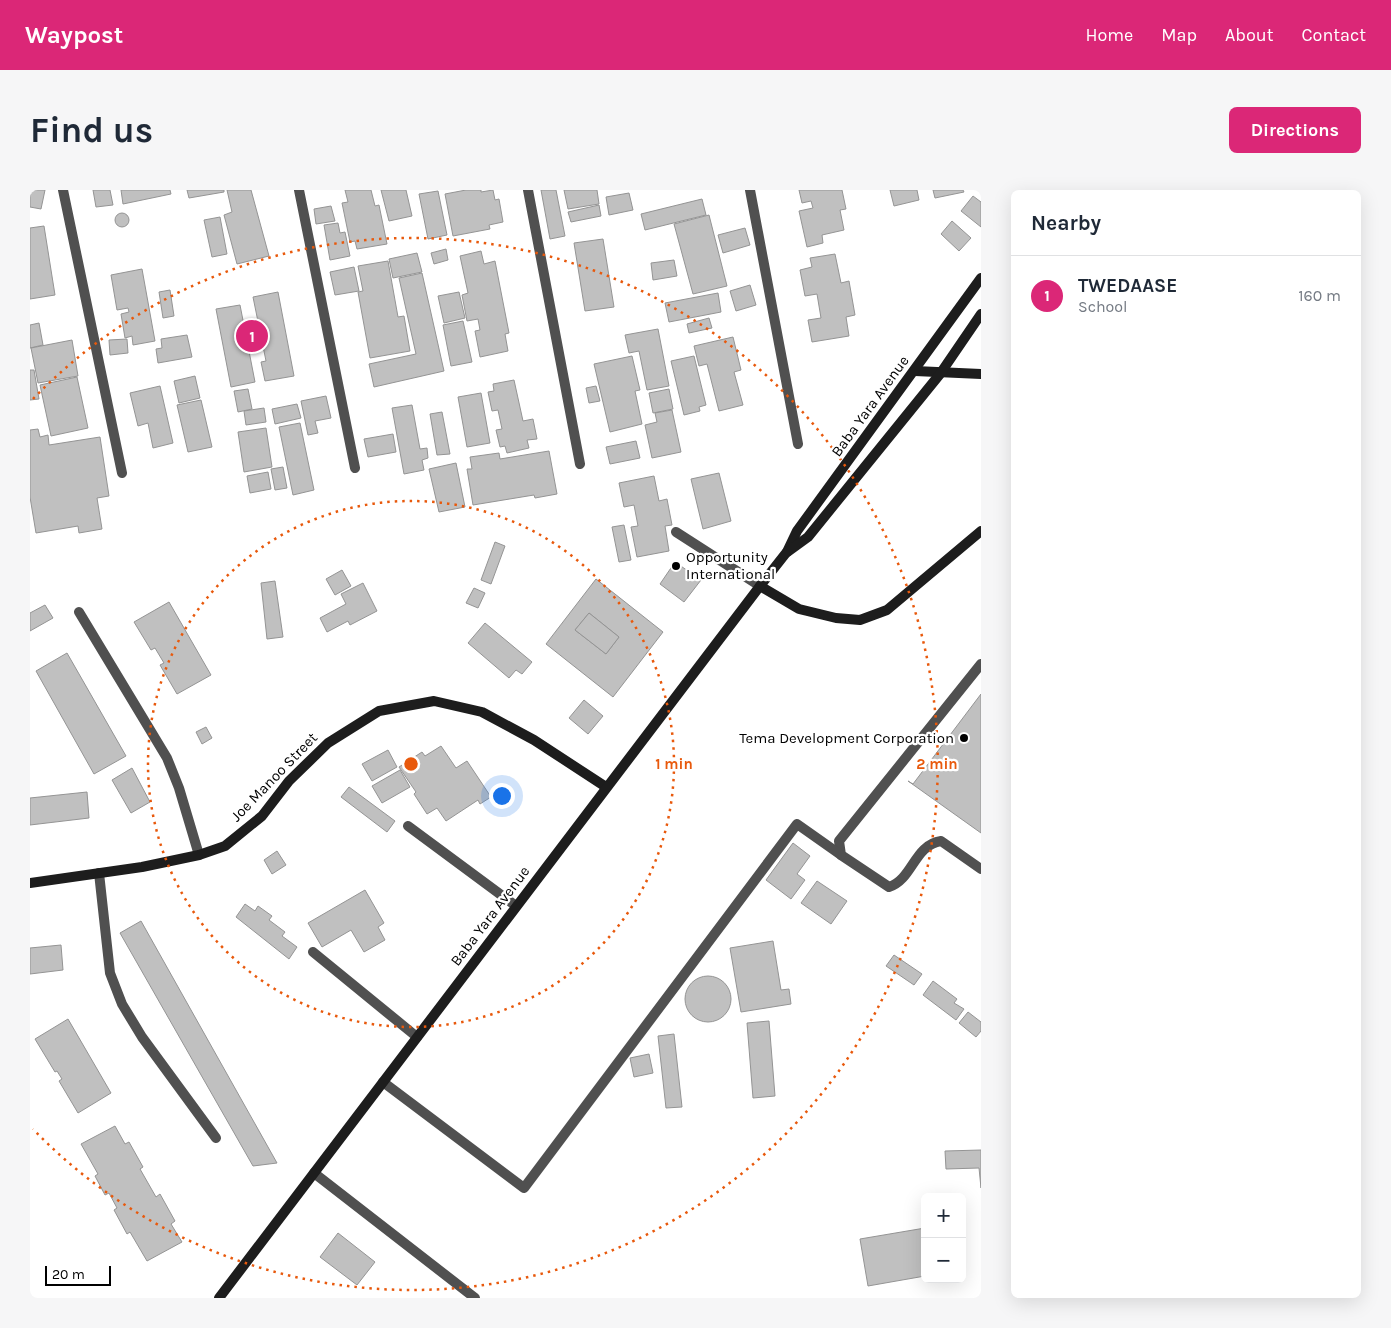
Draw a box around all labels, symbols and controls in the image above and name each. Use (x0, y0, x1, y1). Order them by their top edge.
text: Waypost (25, 21, 123, 49)
text: Home (1085, 24, 1133, 46)
text: Map (1161, 24, 1197, 46)
text: About (1225, 24, 1274, 46)
text: Contact (1302, 24, 1366, 46)
button: Directions (1229, 107, 1361, 153)
text: Find us (30, 110, 153, 151)
text: Nearby (1031, 211, 1101, 235)
text: TWEDAASE (1078, 275, 1177, 297)
text: 1 (1044, 286, 1050, 305)
text: 160 m (1298, 286, 1341, 305)
text: School (1078, 297, 1128, 316)
pin: 1 (236, 317, 268, 355)
street label: Baba Yara Avenue (827, 352, 913, 460)
place label: Opportunity International (686, 548, 775, 583)
marker: Opportunity International (670, 560, 682, 572)
street label: Joe Manoo Street (227, 729, 321, 825)
place label: Tema Development Corporation (739, 729, 954, 747)
marker: Tema Development Corporation (958, 732, 970, 744)
centre of rings (402, 755, 420, 773)
text: 1 min (655, 755, 693, 773)
text: 2 min (916, 755, 958, 773)
your location (489, 783, 515, 809)
street label: Baba Yara Avenue (447, 862, 533, 970)
map controls (921, 1193, 966, 1283)
button: + (921, 1193, 966, 1238)
button: − (921, 1238, 966, 1283)
scale bar (45, 1263, 111, 1286)
text: 20 m (52, 1266, 85, 1283)

